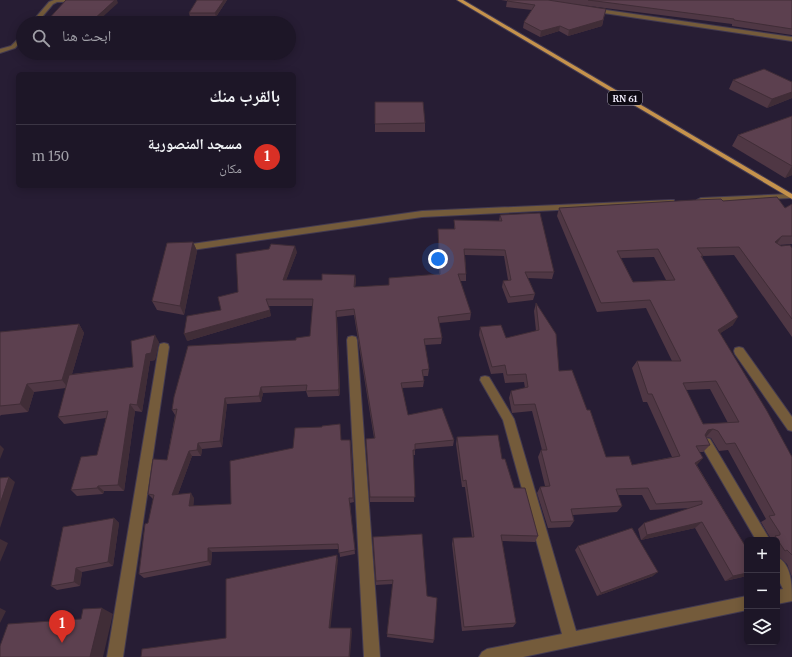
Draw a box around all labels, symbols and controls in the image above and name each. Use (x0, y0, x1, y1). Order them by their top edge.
search box (16, 16, 296, 60)
text: ابحث هنا (62, 26, 111, 45)
icon: search (30, 27, 52, 49)
text: بالقرب منك (210, 85, 280, 107)
road number: RN 61 (608, 91, 642, 105)
text: مسجد المنصورية (148, 134, 242, 153)
text: 150 m (32, 148, 69, 165)
text: 1 (264, 148, 270, 165)
text: مكان (219, 160, 242, 177)
your location (428, 249, 448, 269)
map controls (744, 537, 780, 645)
button: + (744, 537, 780, 573)
button: − (744, 573, 780, 609)
button: layers (744, 609, 780, 645)
pin: 1 (49, 610, 75, 643)

